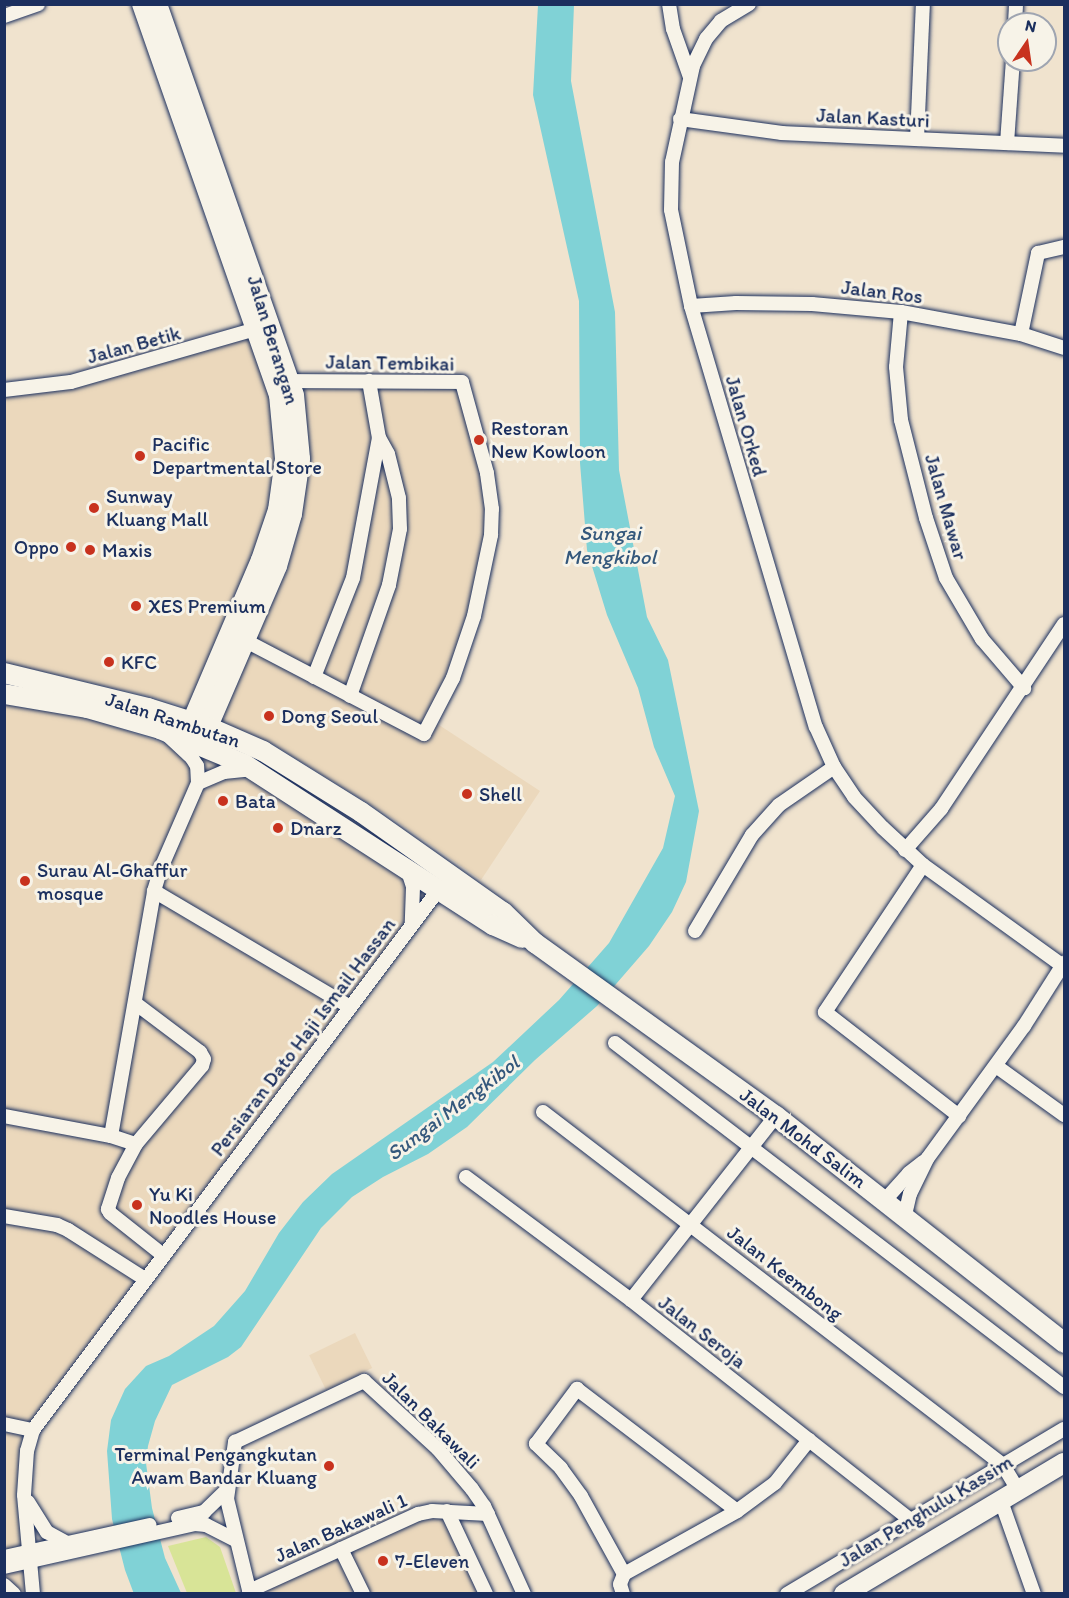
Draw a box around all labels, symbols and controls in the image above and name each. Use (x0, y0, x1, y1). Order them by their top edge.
north arrow (997, 12, 1057, 72)
text: N (1023, 15, 1038, 36)
street label: Jalan Kasturi (815, 103, 931, 133)
street label: Jalan Berangan (242, 273, 304, 407)
street label: Jalan Ros (840, 275, 924, 309)
street label: Jalan Betik (85, 321, 183, 369)
street label: Jalan Tembikai (326, 350, 454, 376)
street label: Jalan Orked (720, 373, 772, 479)
place label: Restoran New Kowloon (491, 416, 606, 463)
place label: Pacific Departmental Store (152, 432, 322, 479)
marker: Restoran New Kowloon (472, 433, 486, 447)
marker: Pacific Departmental Store (133, 449, 147, 463)
street label: Jalan Mawar (920, 452, 972, 562)
place label: Sunway Kluang Mall (106, 484, 208, 531)
marker: Sunway Kluang Mall (87, 501, 101, 515)
water label: Sungai Mengkibol (564, 520, 656, 570)
place label: Oppo (14, 535, 59, 559)
place label: Maxis (102, 538, 152, 562)
marker: Oppo (64, 540, 78, 554)
marker: Maxis (83, 543, 97, 557)
place label: XES Premium (148, 594, 266, 618)
marker: XES Premium (129, 599, 143, 613)
place label: KFC (121, 650, 157, 674)
marker: KFC (102, 655, 116, 669)
street label: Jalan Rambutan (103, 687, 243, 753)
place label: Dong Seoul (281, 704, 378, 728)
marker: Dong Seoul (262, 709, 276, 723)
place label: Shell (479, 782, 522, 806)
marker: Shell (460, 787, 474, 801)
place label: Bata (235, 789, 276, 813)
marker: Bata (216, 794, 230, 808)
place label: Dnarz (290, 816, 342, 840)
marker: Dnarz (271, 821, 285, 835)
place label: Surau Al-Ghaffur mosque (37, 858, 187, 905)
marker: Surau Al-Ghaffur mosque (18, 874, 32, 888)
street label: Persiaran Dato Haji Ismail Hassan (205, 913, 401, 1161)
water label: Sungai Mengkibol (382, 1050, 524, 1166)
street label: Jalan Mohd Salim (736, 1083, 870, 1193)
place label: Yu Ki Noodles House (149, 1182, 276, 1229)
marker: Yu Ki Noodles House (130, 1198, 144, 1212)
street label: Jalan Keembong (722, 1220, 848, 1326)
street label: Jalan Seroja (653, 1290, 751, 1374)
street label: Jalan Bakawali (377, 1366, 485, 1474)
place label: Terminal Pengangkutan Awam Bandar Kluang (113, 1442, 317, 1489)
street label: Jalan Penghulu Kassim (835, 1450, 1017, 1572)
marker: Terminal Pengangkutan Awam Bandar Kluang (322, 1459, 336, 1473)
street label: Jalan Bakawali 1 (271, 1488, 411, 1568)
place label: 7-Eleven (395, 1549, 469, 1573)
marker: 7-Eleven (376, 1554, 390, 1568)

